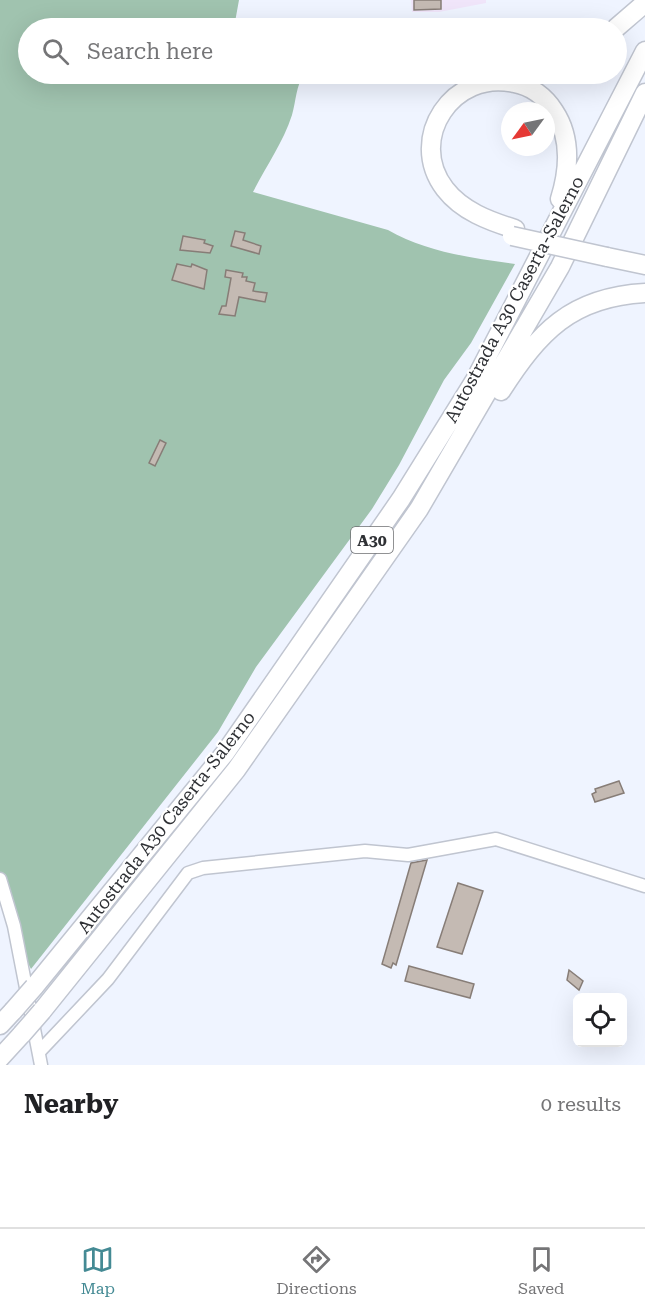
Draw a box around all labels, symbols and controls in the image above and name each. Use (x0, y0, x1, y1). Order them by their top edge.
search box (18, 18, 627, 84)
icon: search (39, 35, 72, 68)
text: Search here (87, 39, 213, 64)
north arrow (501, 102, 555, 156)
street label: Autostrada A30 Caserta-Salerno (440, 172, 588, 426)
road number: A30 (351, 527, 393, 553)
street label: Autostrada A30 Caserta-Salerno (73, 707, 259, 937)
map controls (573, 993, 627, 1047)
button: locate (573, 993, 627, 1047)
text: Nearby (24, 1089, 118, 1119)
text: 0 results (541, 1092, 621, 1116)
tab: Map (81, 1243, 115, 1298)
tab: Directions (276, 1243, 357, 1298)
tab: Saved (518, 1243, 564, 1298)

